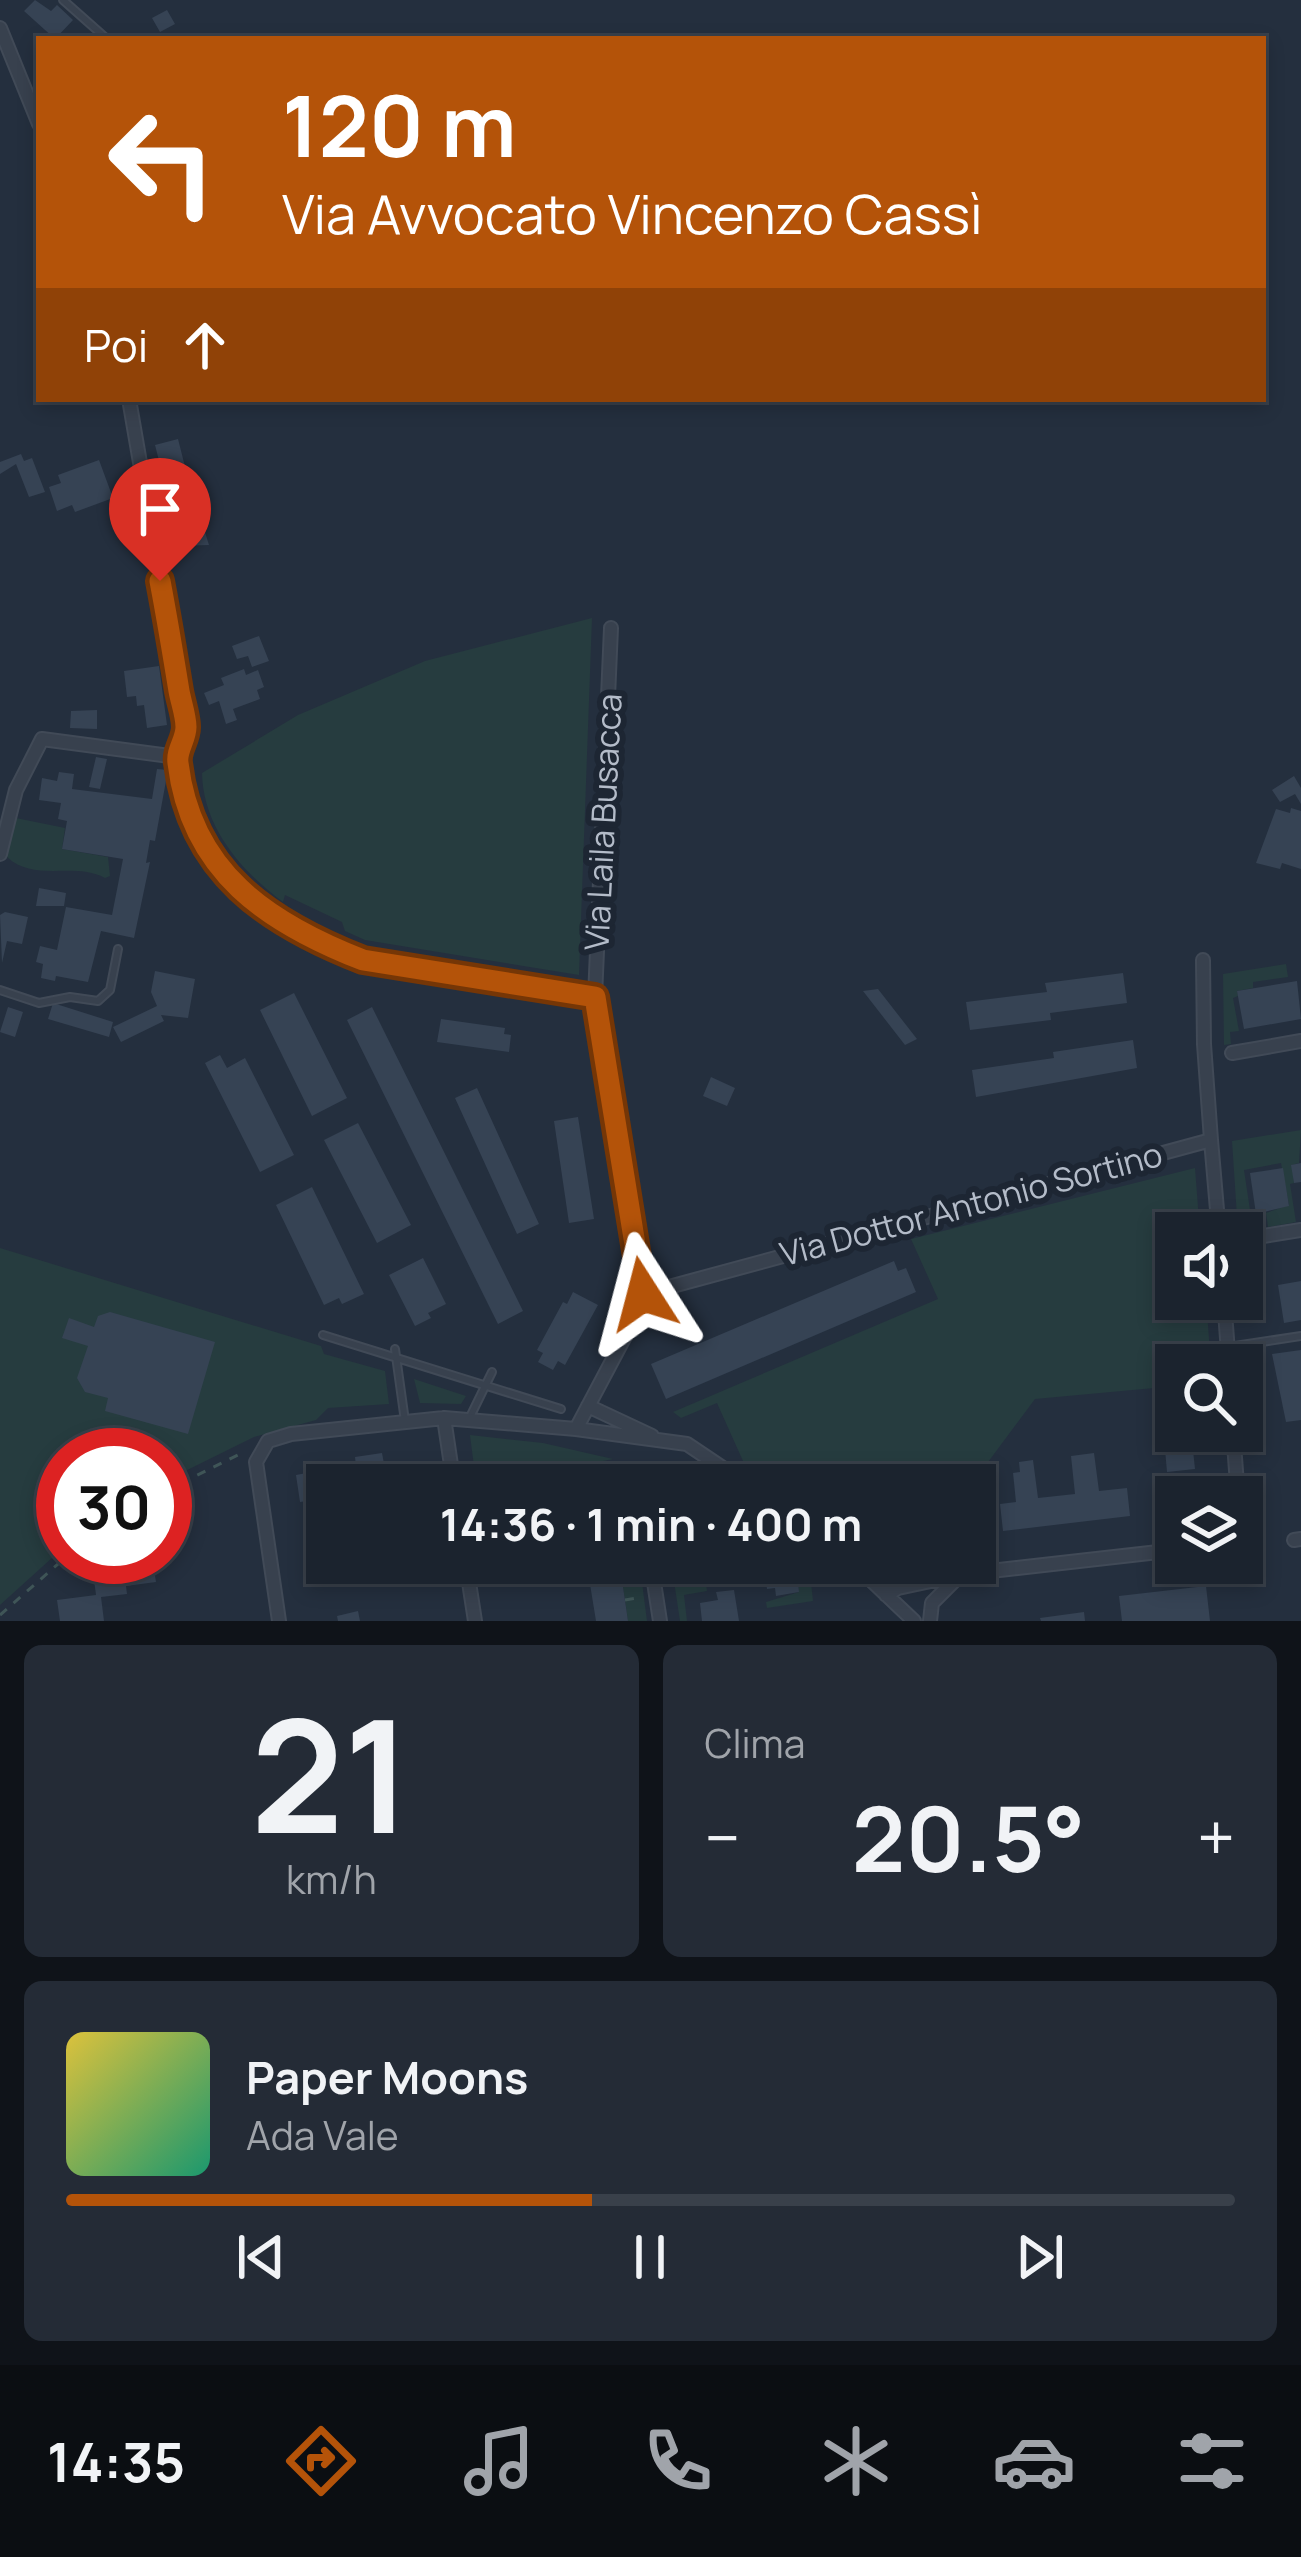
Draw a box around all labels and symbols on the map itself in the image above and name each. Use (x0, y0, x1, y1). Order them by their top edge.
pin (109, 458, 211, 581)
street label: Via Laila Busacca (573, 692, 632, 952)
street label: Via Dottor Antonio Sortino (775, 1131, 1167, 1276)
position arrow (580, 1231, 706, 1357)
speed limit sign: 30 (36, 1428, 192, 1584)

